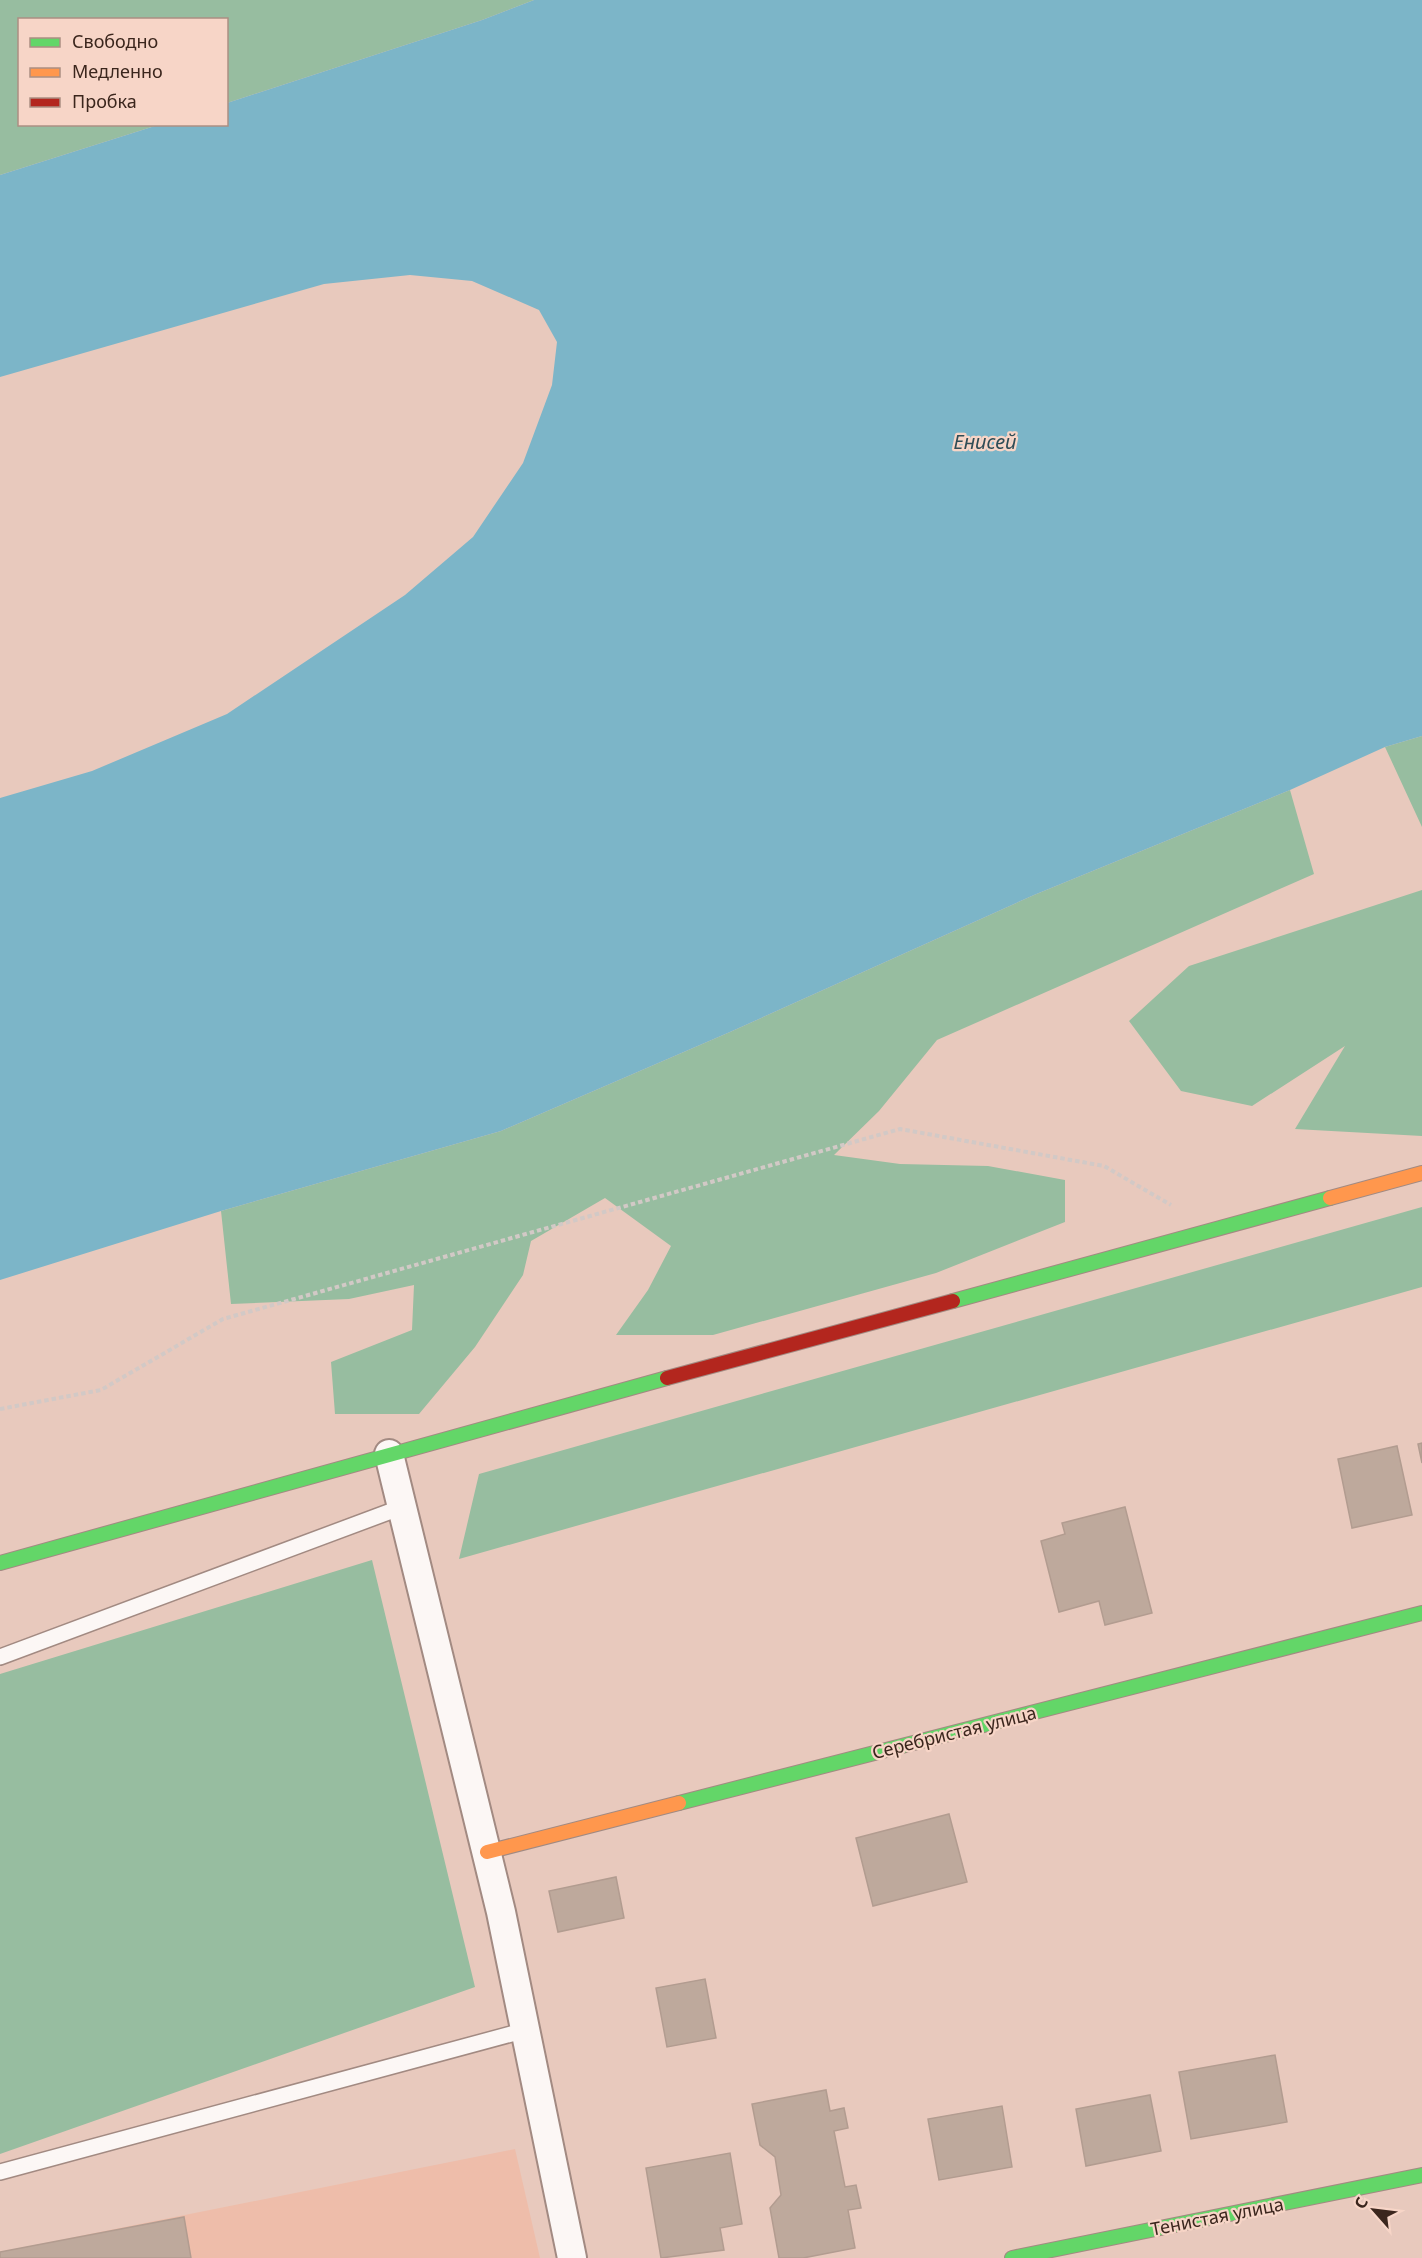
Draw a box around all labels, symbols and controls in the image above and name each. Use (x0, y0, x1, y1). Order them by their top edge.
legend (18, 18, 228, 126)
text: Свободно (72, 29, 158, 53)
text: Медленно (72, 59, 163, 83)
text: Пробка (72, 89, 137, 113)
water label: Енисей (954, 428, 1016, 455)
street label: Серебристая улица (869, 1700, 1039, 1764)
north arrow (1344, 2180, 1404, 2240)
street label: Тенистая улица (1149, 2191, 1285, 2241)
text: С (1349, 2193, 1373, 2213)

